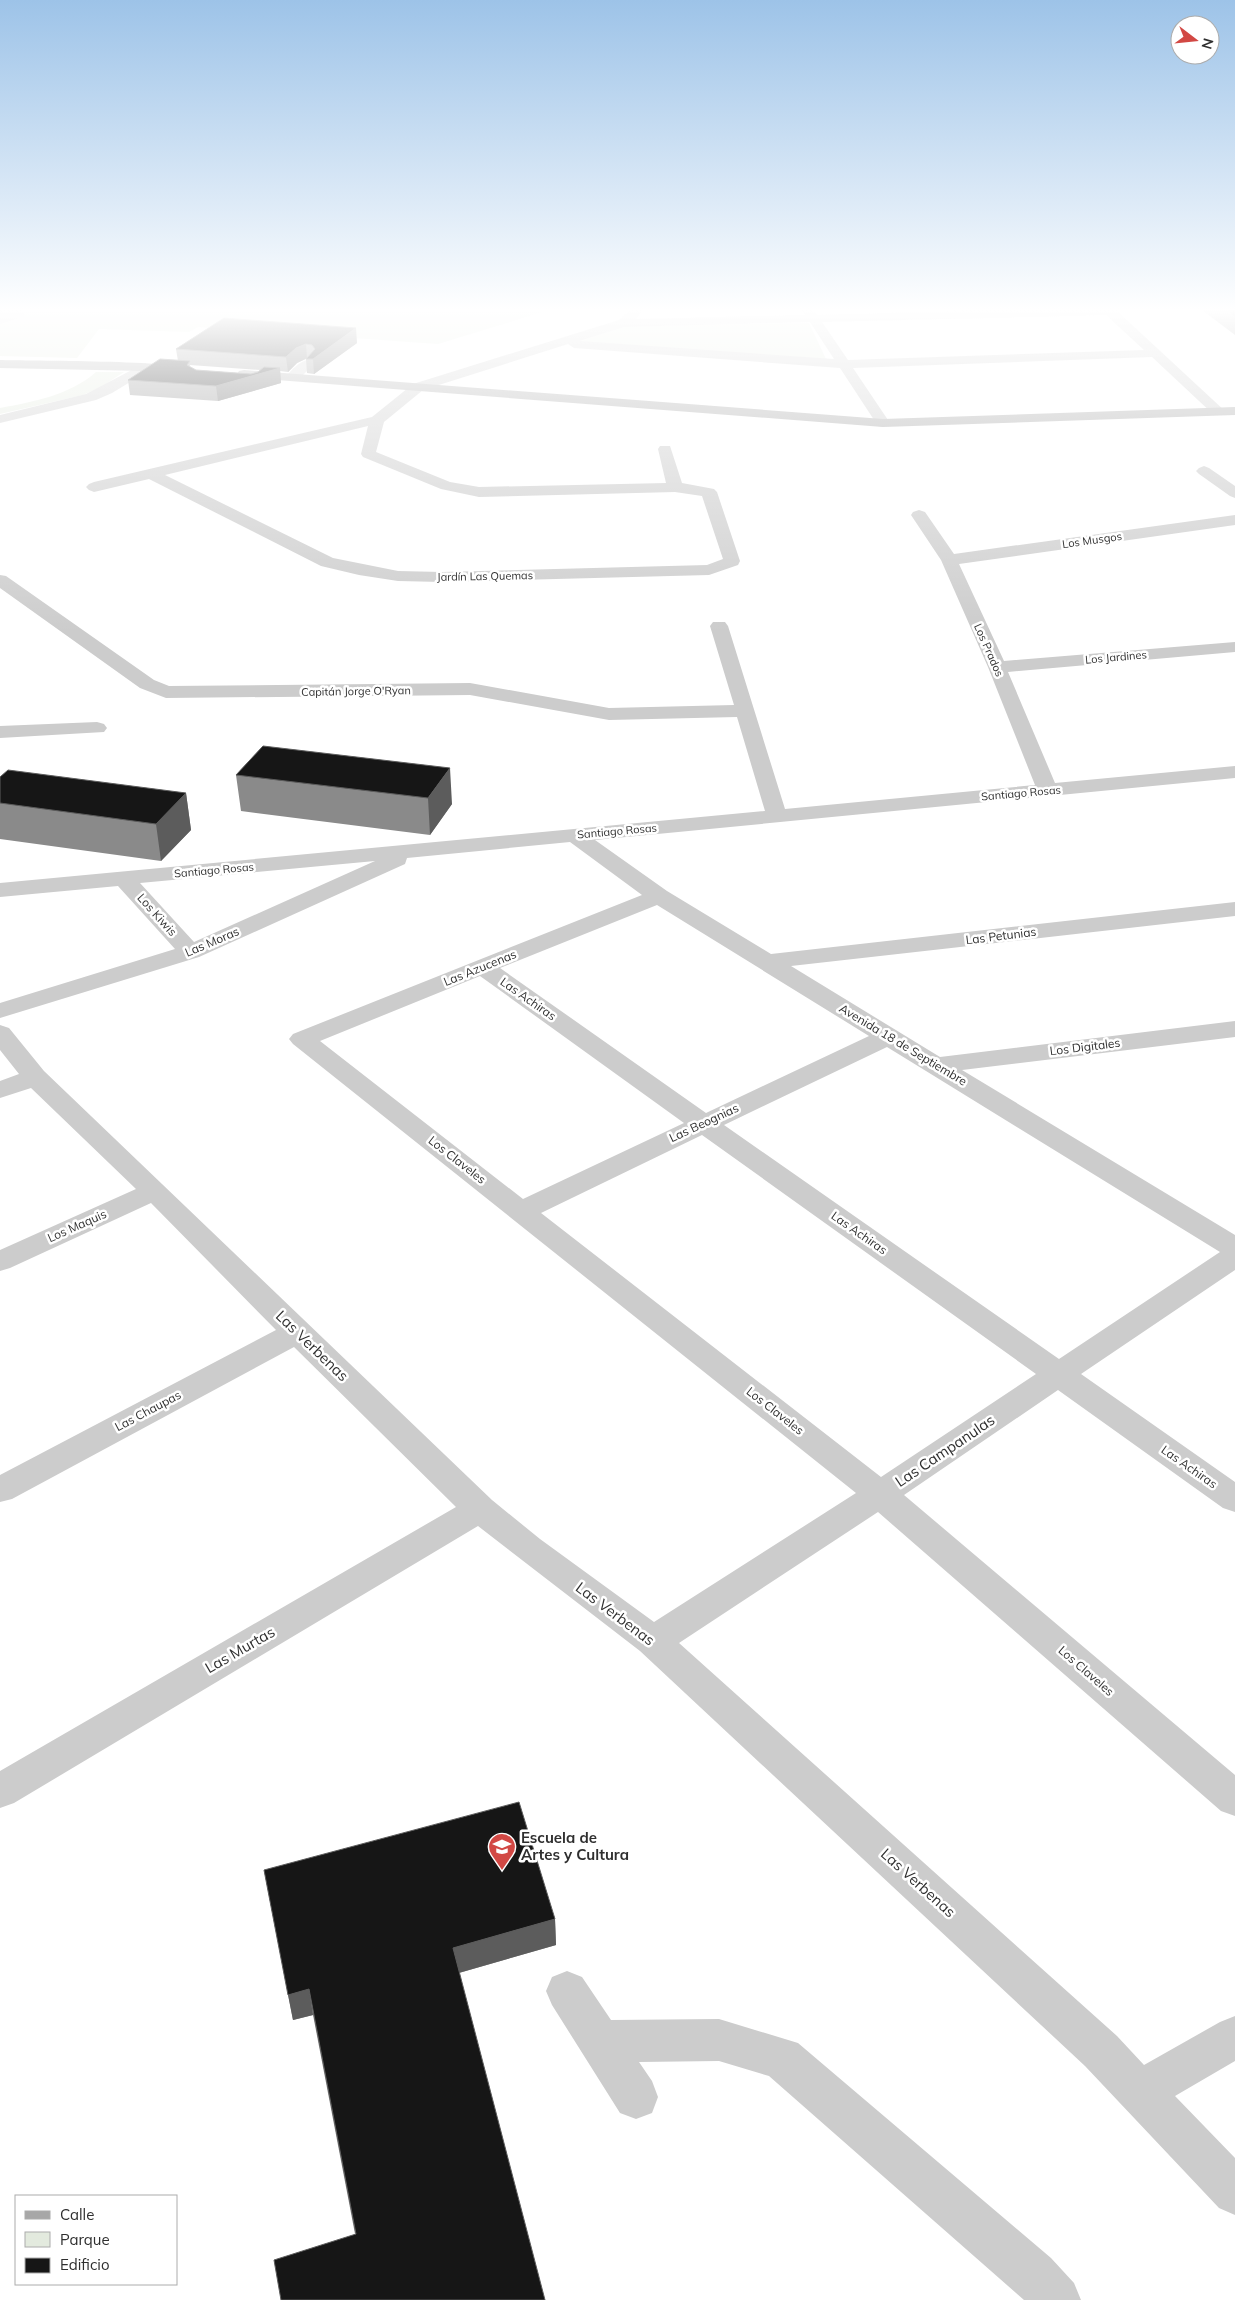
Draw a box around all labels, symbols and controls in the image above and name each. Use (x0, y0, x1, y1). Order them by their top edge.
north arrow (1170, 15, 1220, 65)
text: N (1197, 36, 1218, 51)
street label: Los Musgos (1061, 529, 1123, 551)
street label: Jardín Las Quemas (437, 568, 533, 584)
street label: Los Prados (971, 621, 1007, 679)
street label: Los Jardines (1085, 647, 1147, 667)
street label: Capitán Jorge O'Ryan (301, 683, 411, 699)
street label: Santiago Rosas (981, 783, 1061, 803)
street label: Santiago Rosas (577, 821, 657, 841)
street label: Santiago Rosas (174, 860, 254, 880)
street label: Los Kiwis (134, 890, 180, 939)
street label: Las Moras (182, 923, 241, 960)
street label: Las Petunias (965, 924, 1037, 947)
street label: Las Azucenas (441, 946, 519, 989)
street label: Las Achiras (497, 974, 559, 1023)
street label: Avenida 18 de Septiembre (837, 1000, 970, 1089)
street label: Los Digitales (1049, 1035, 1121, 1058)
street label: Las Beognias (667, 1100, 741, 1145)
street label: Los Claveles (426, 1133, 489, 1187)
street label: Los Maquis (45, 1206, 109, 1245)
street label: Las Achiras (828, 1208, 890, 1257)
street label: Las Verbenas (272, 1306, 353, 1385)
street label: Los Claveles (744, 1384, 807, 1438)
street label: Las Chaupas (112, 1387, 183, 1434)
street label: Las Campanulas (891, 1410, 998, 1491)
street label: Las Achiras (1158, 1442, 1220, 1491)
street label: Las Verbenas (572, 1578, 659, 1650)
street label: Las Murtas (201, 1622, 278, 1677)
street label: Los Claveles (1055, 1642, 1117, 1699)
place label: Escuela de Artes y Cultura (521, 1828, 629, 1864)
school or university icon: Escuela de Artes y Cultura (487, 1832, 517, 1871)
street label: Las Verbenas (877, 1844, 960, 1921)
legend (15, 2195, 178, 2285)
text: Calle (60, 2205, 94, 2224)
text: Parque (60, 2230, 110, 2249)
text: Edificio (60, 2255, 110, 2274)

